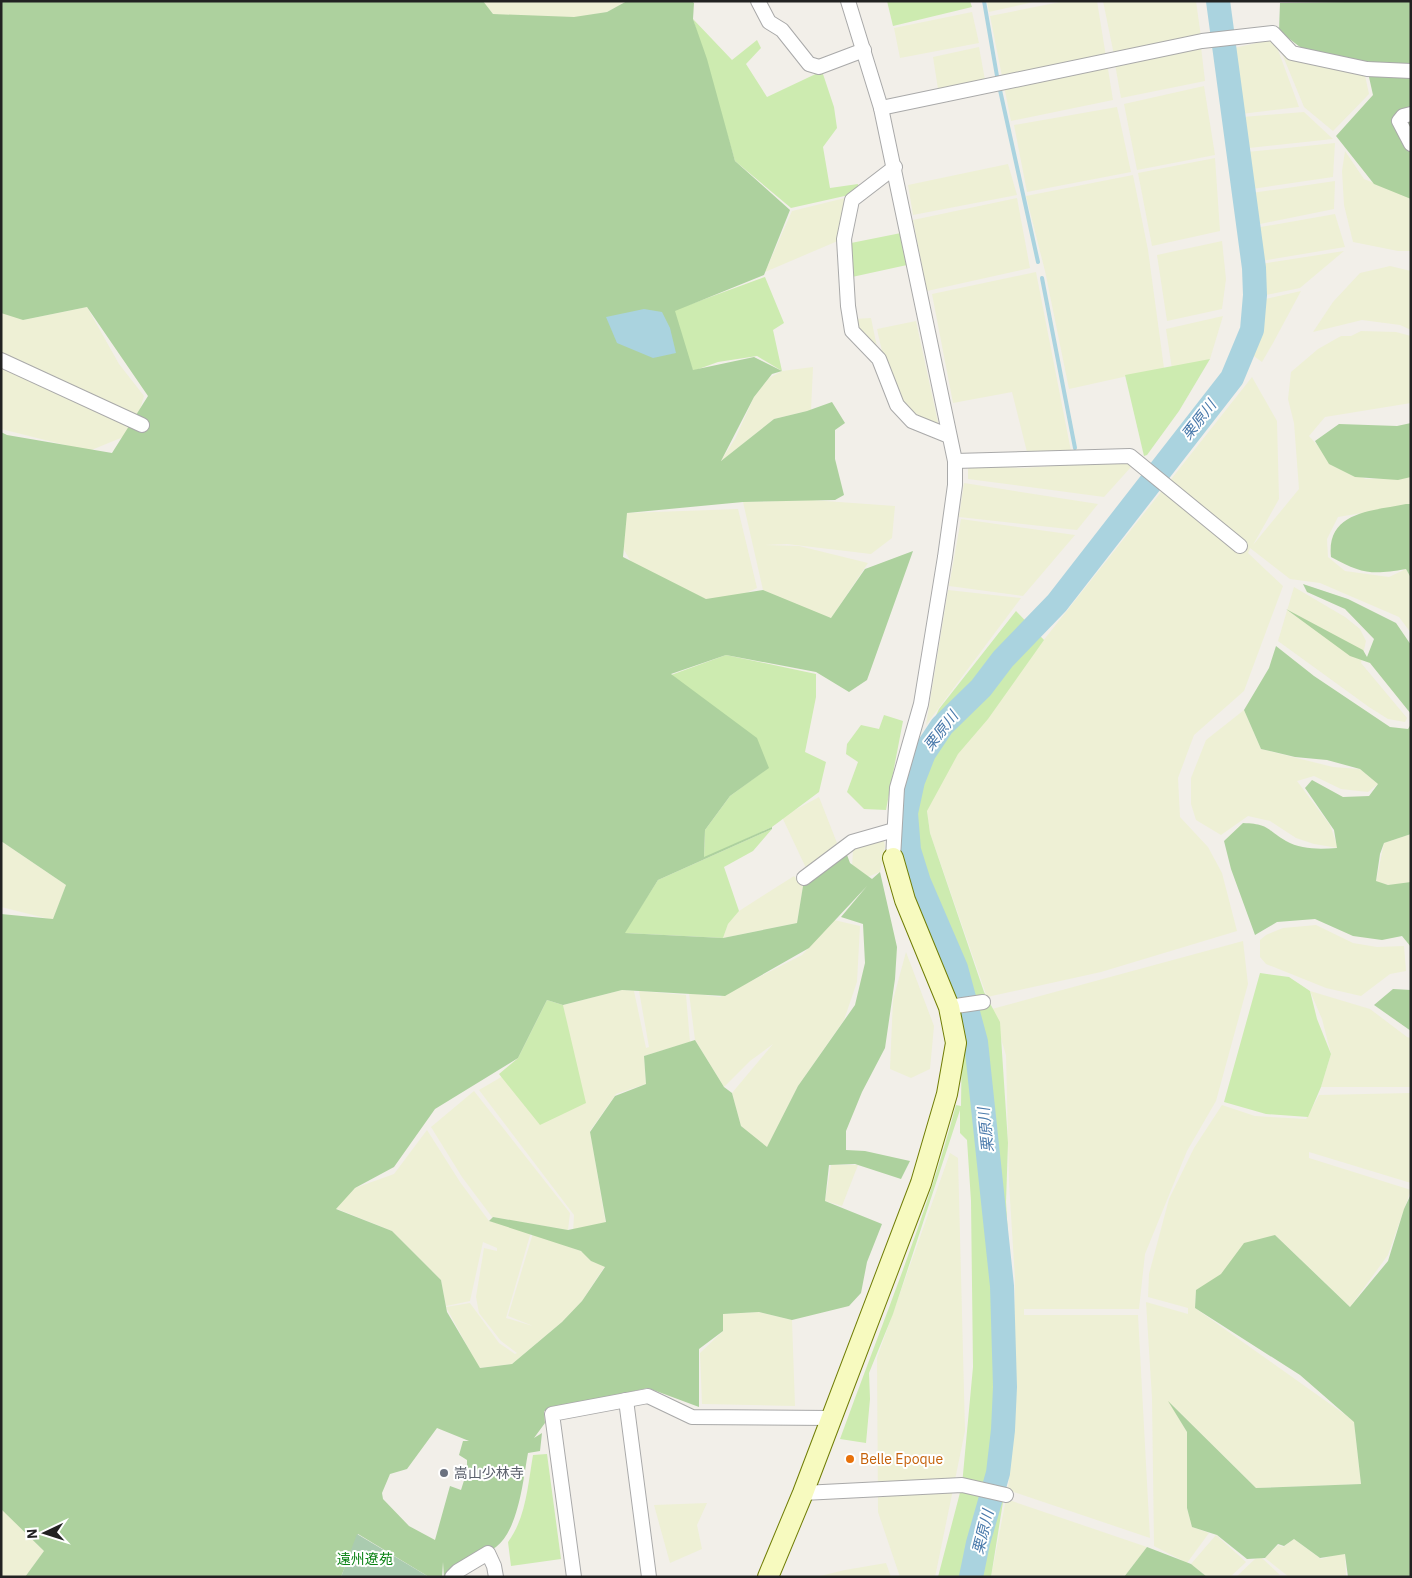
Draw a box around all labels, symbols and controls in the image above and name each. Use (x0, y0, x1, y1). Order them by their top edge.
water label: 栗原川 (1177, 395, 1221, 443)
water label: 栗原川 (919, 706, 963, 754)
water label: 栗原川 (973, 1105, 997, 1153)
place label: Belle Epoque (860, 1450, 944, 1468)
marker: Belle Epoque (844, 1453, 856, 1465)
place label: 嵩山少林寺 (454, 1464, 524, 1482)
marker: 嵩山少林寺 (438, 1467, 450, 1479)
water label: 栗原川 (968, 1506, 998, 1556)
north arrow (20, 1508, 70, 1558)
text: N (23, 1528, 41, 1540)
park label: 遠州遼苑 (337, 1550, 393, 1568)

